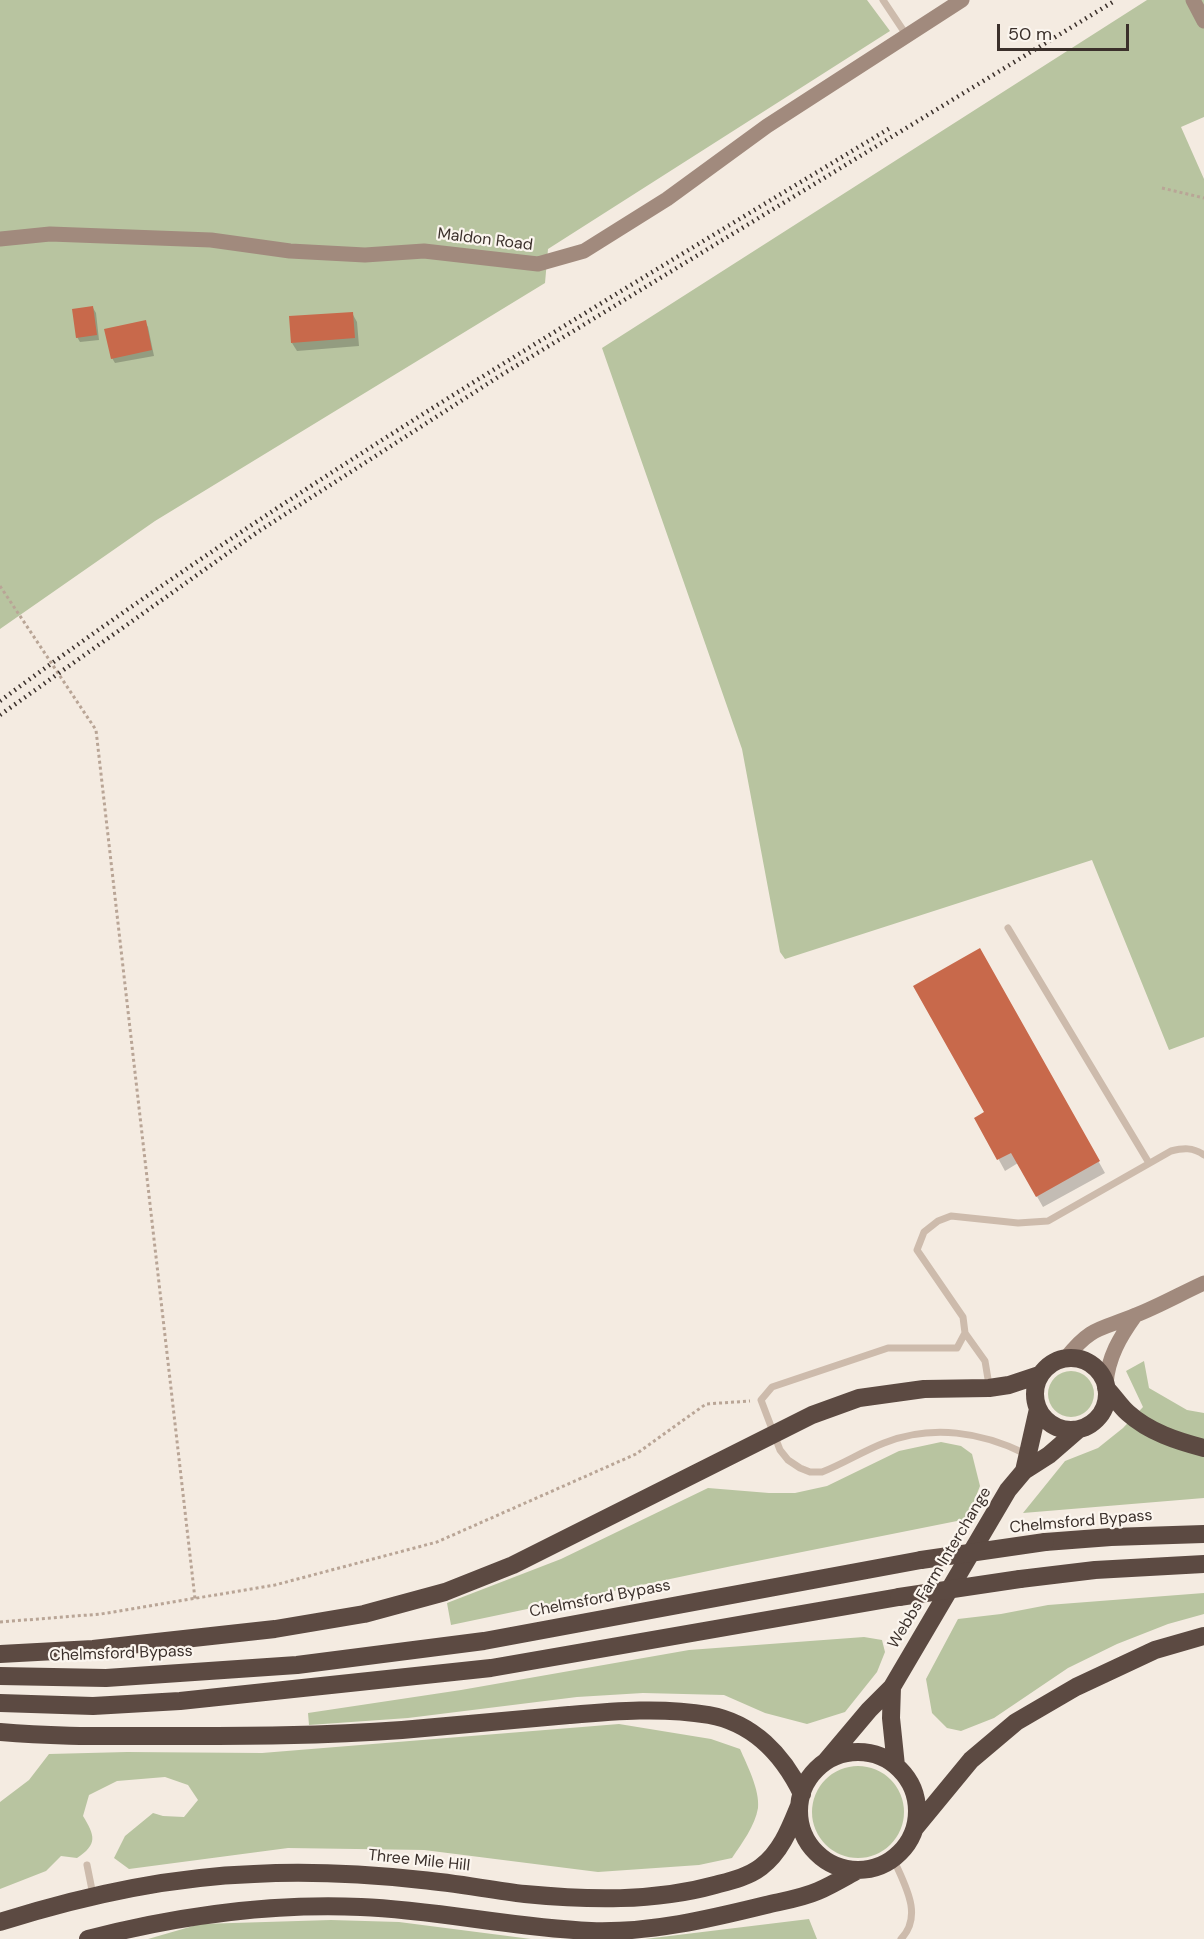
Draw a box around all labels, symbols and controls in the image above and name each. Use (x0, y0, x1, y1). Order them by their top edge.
scale bar (1000, 12, 1132, 50)
text: 50 m (1008, 22, 1052, 46)
street label: Maldon Road (436, 225, 534, 255)
street label: Webbs Farm Interchange (884, 1484, 996, 1652)
street label: Chelmsford Bypass (1009, 1506, 1153, 1538)
street label: Chelmsford Bypass (528, 1576, 672, 1622)
street label: Chelmsford Bypass (49, 1642, 193, 1666)
street label: Three Mile Hill (367, 1846, 471, 1876)

